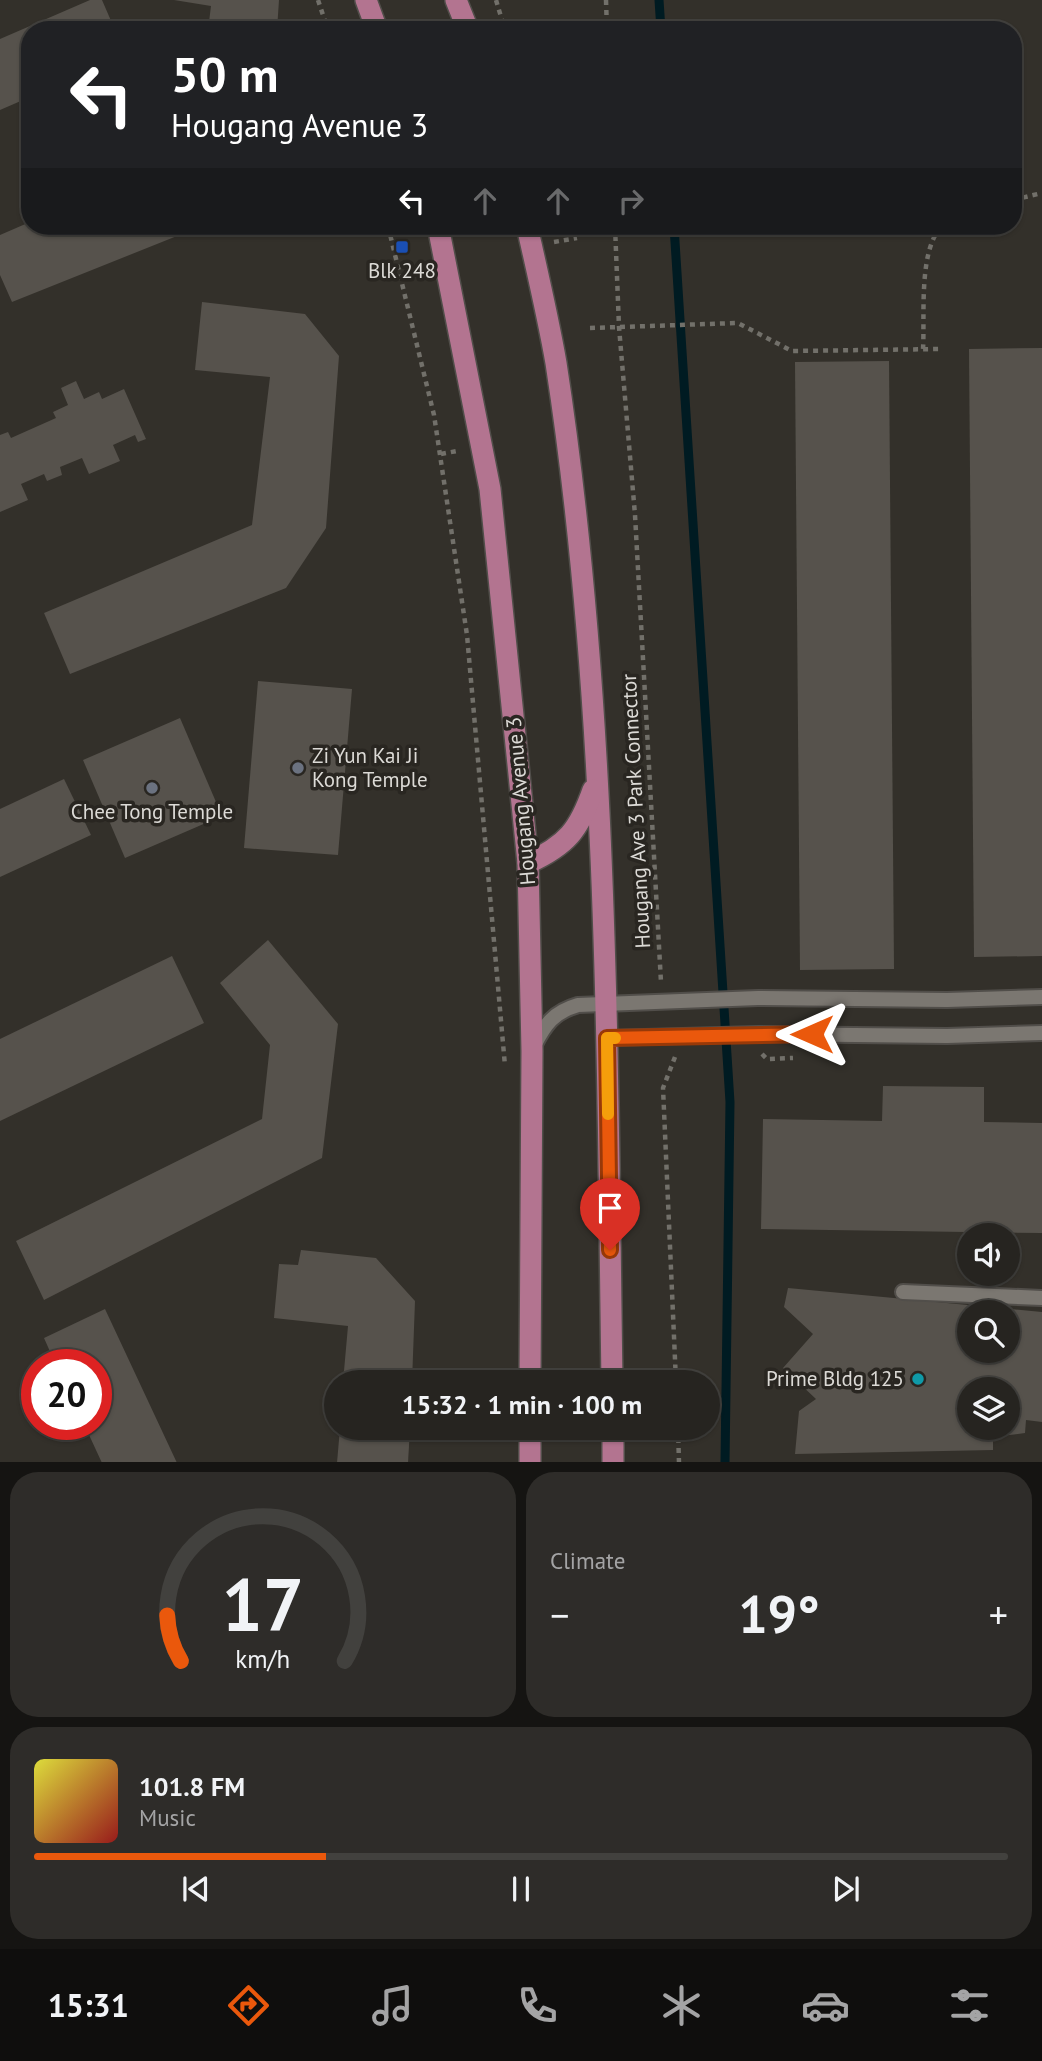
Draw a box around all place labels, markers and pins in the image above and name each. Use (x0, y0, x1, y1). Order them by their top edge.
marker: Blk 248 (394, 239, 410, 255)
place label: Blk 248 (368, 257, 436, 284)
place label: Zi Yun Kai Ji Kong Temple (312, 742, 428, 793)
marker: Zi Yun Kai Ji Kong Temple (290, 760, 306, 776)
marker: Chee Tong Temple (144, 780, 160, 796)
place label: Chee Tong Temple (71, 798, 233, 825)
pin (580, 1178, 640, 1250)
place label: Prime Bldg 125 (766, 1365, 904, 1392)
marker: Prime Bldg 125 (910, 1371, 926, 1387)

